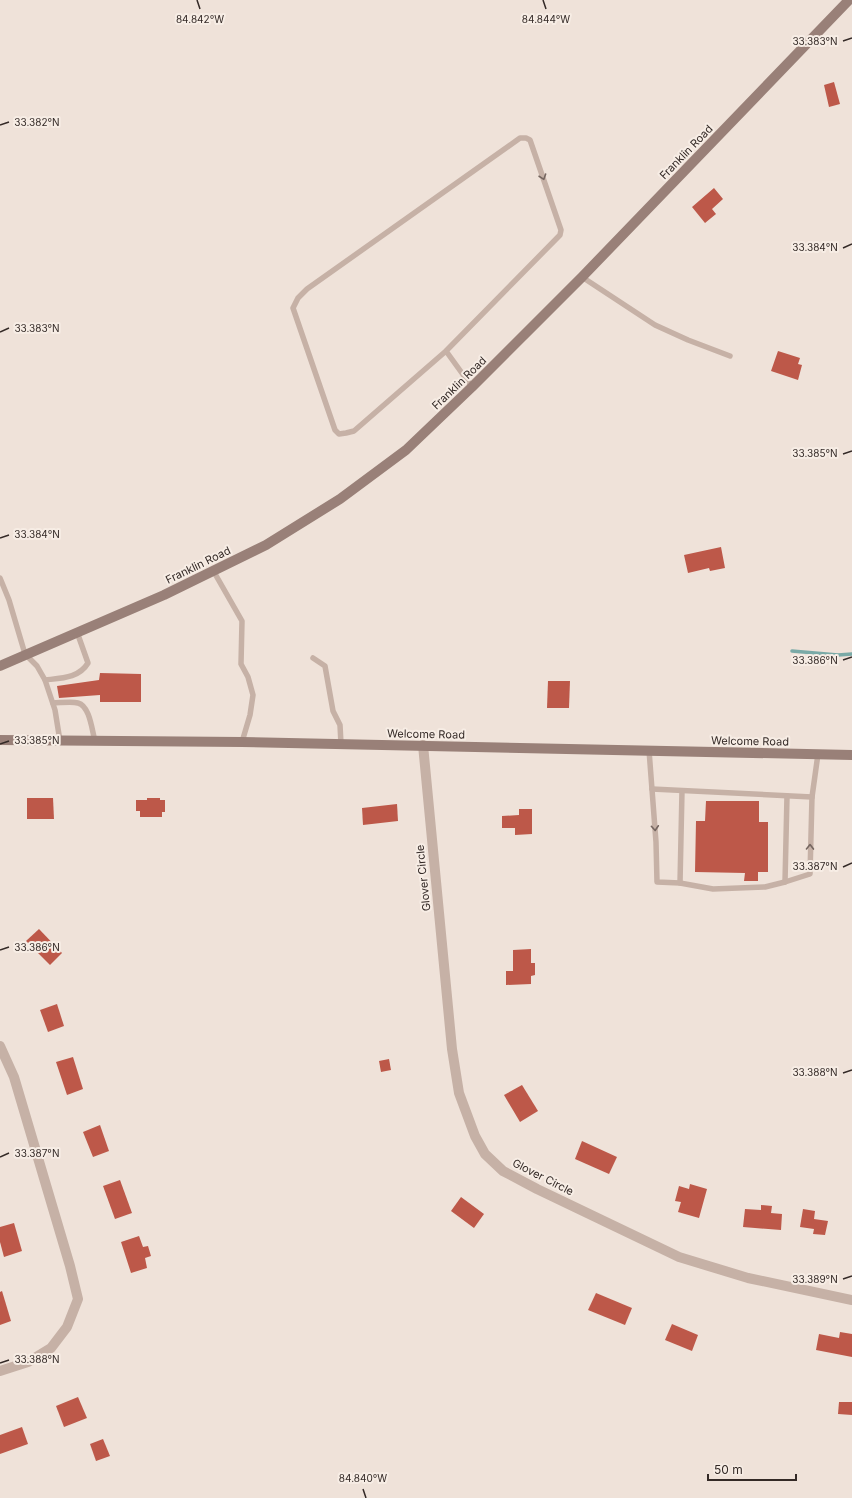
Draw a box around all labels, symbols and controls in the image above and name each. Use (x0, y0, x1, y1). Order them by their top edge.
text: 84.842°W (176, 13, 224, 25)
text: 84.844°W (522, 13, 570, 25)
text: 33.383°N (792, 35, 838, 47)
text: 33.382°N (14, 116, 60, 128)
street label: Franklin Road (656, 122, 716, 182)
one-way arrow (538, 174, 546, 181)
text: 33.384°N (792, 241, 838, 253)
text: 33.383°N (14, 322, 60, 334)
street label: Franklin Road (429, 353, 489, 413)
text: 33.385°N (792, 447, 838, 459)
text: 33.384°N (14, 528, 60, 540)
street label: Franklin Road (163, 543, 233, 587)
text: 33.386°N (792, 654, 838, 666)
street label: Welcome Road (387, 726, 465, 742)
street label: Welcome Road (711, 733, 789, 749)
text: 33.385°N (14, 734, 60, 746)
one-way arrow (651, 825, 660, 831)
street label: Glover Circle (413, 844, 433, 912)
one-way arrow (806, 844, 815, 850)
text: 33.387°N (793, 860, 837, 872)
text: 33.386°N (14, 941, 60, 953)
text: 33.388°N (792, 1066, 838, 1078)
text: 33.387°N (15, 1147, 59, 1159)
street label: Glover Circle (510, 1156, 576, 1198)
text: 33.389°N (792, 1273, 838, 1285)
text: 33.388°N (14, 1353, 60, 1365)
scale bar (708, 1456, 796, 1482)
text: 50 m (714, 1462, 743, 1477)
text: 84.840°W (339, 1472, 387, 1484)

